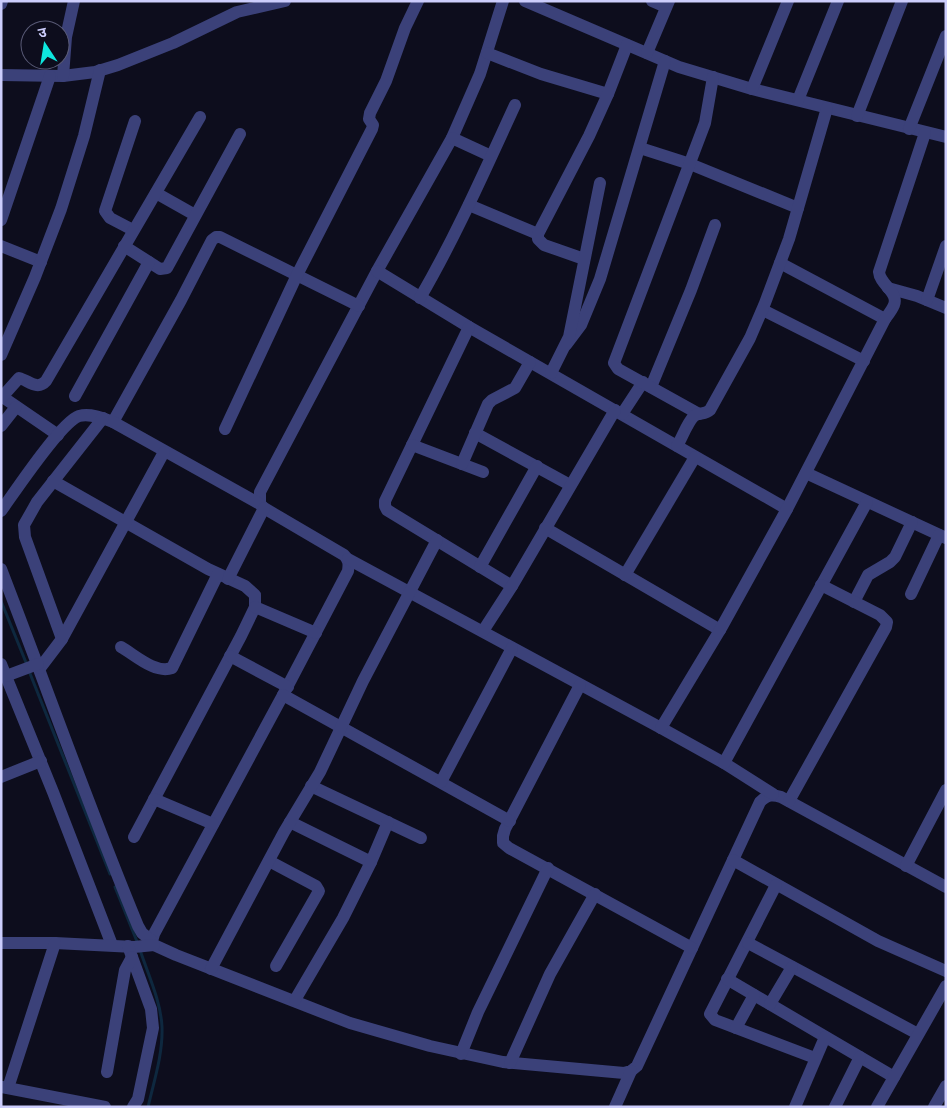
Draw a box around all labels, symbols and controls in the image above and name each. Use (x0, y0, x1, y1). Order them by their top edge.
north arrow (20, 20, 70, 70)
text: उ (37, 23, 49, 41)

